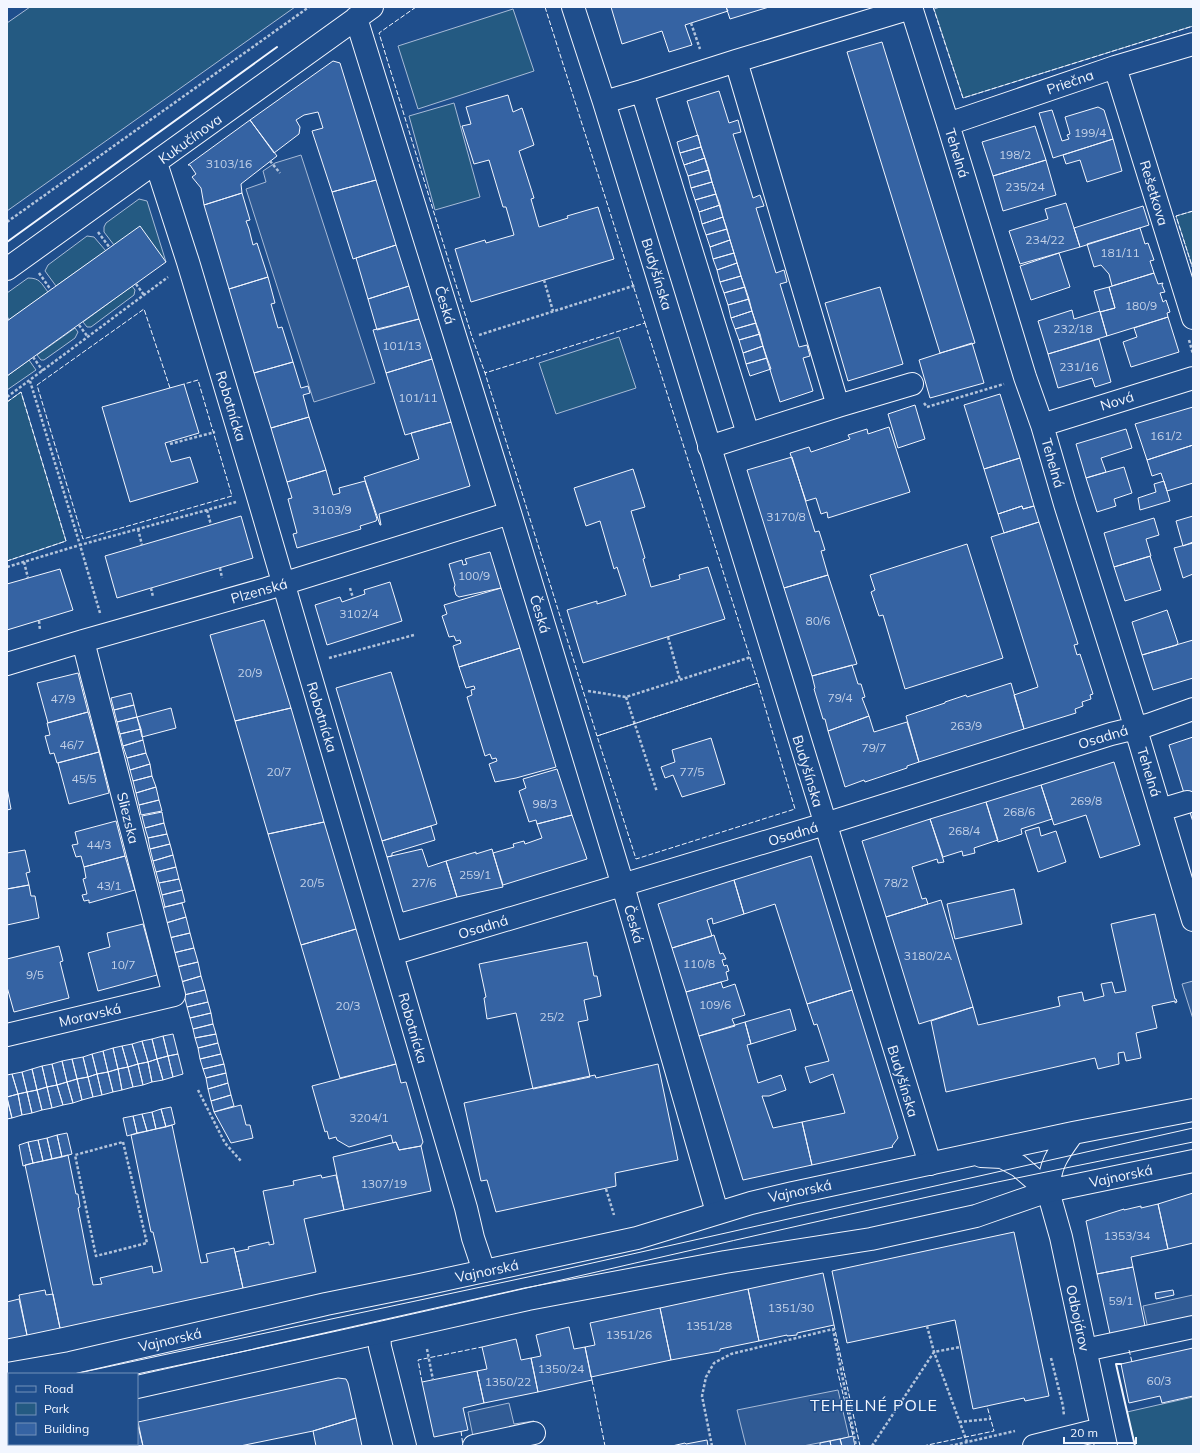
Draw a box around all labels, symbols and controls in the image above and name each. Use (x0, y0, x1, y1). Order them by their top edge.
street label: Priečna (1044, 66, 1096, 98)
street label: Kukučínova (155, 110, 225, 168)
house number: 199/4 (1074, 125, 1106, 140)
street label: Tehelná (941, 126, 973, 180)
house number: 198/2 (999, 147, 1031, 162)
house number: 3103/16 (206, 156, 252, 171)
street label: Rešetkova (1136, 158, 1172, 228)
house number: 235/24 (1005, 179, 1045, 194)
house number: 234/22 (1025, 232, 1065, 247)
street label: Budyšínska (638, 236, 676, 312)
house number: 181/11 (1100, 245, 1140, 260)
street label: Česká (431, 284, 459, 326)
house number: 180/9 (1125, 298, 1157, 313)
house number: 232/18 (1053, 321, 1093, 336)
house number: 101/13 (382, 338, 422, 353)
house number: 231/16 (1059, 359, 1099, 374)
street label: Robotnícka (212, 369, 250, 443)
street label: Nová (1098, 387, 1136, 415)
house number: 101/11 (398, 390, 438, 405)
house number: 161/2 (1150, 428, 1182, 443)
street label: Tehelná (1037, 436, 1069, 490)
house number: 3103/9 (312, 502, 352, 517)
house number: 3170/8 (766, 509, 806, 524)
house number: 100/9 (458, 568, 490, 583)
street label: Plzenská (229, 574, 289, 608)
street label: Česká (526, 593, 554, 635)
house number: 3102/4 (339, 606, 379, 621)
house number: 80/6 (805, 613, 831, 628)
house number: 20/9 (237, 665, 263, 680)
street label: Robotnícka (303, 680, 341, 754)
house number: 79/4 (827, 690, 853, 705)
house number: 47/9 (50, 691, 76, 706)
house number: 263/9 (950, 718, 982, 733)
street label: Osadná (1076, 721, 1130, 753)
street label: Budyšínska (789, 733, 827, 809)
house number: 46/7 (59, 737, 85, 752)
house number: 79/7 (861, 740, 887, 755)
street label: Tehelná (1133, 745, 1165, 799)
house number: 20/7 (266, 764, 292, 779)
house number: 77/5 (679, 764, 705, 779)
house number: 45/5 (71, 771, 97, 786)
street label: Sliezska (113, 790, 143, 846)
house number: 269/8 (1070, 793, 1102, 808)
house number: 98/3 (532, 796, 558, 811)
house number: 268/6 (1003, 804, 1035, 819)
street label: Osadná (766, 818, 820, 850)
house number: 268/4 (948, 823, 980, 838)
house number: 44/3 (86, 837, 112, 852)
house number: 259/1 (459, 867, 491, 882)
house number: 20/5 (299, 875, 325, 890)
house number: 27/6 (411, 875, 437, 890)
house number: 78/2 (883, 875, 909, 890)
house number: 43/1 (96, 878, 122, 893)
street label: Česká (620, 903, 648, 945)
street label: Osadná (456, 911, 510, 943)
house number: 3180/2A (904, 948, 952, 963)
house number: 110/8 (683, 956, 715, 971)
house number: 10/7 (110, 957, 136, 972)
house number: 9/5 (26, 967, 44, 982)
street label: Robotnícka (394, 991, 432, 1065)
house number: 109/6 (699, 997, 731, 1012)
house number: 20/3 (335, 998, 361, 1013)
street label: Moravská (57, 999, 123, 1031)
house number: 25/2 (539, 1009, 565, 1024)
street label: Budyšínska (884, 1043, 922, 1119)
house number: 3204/1 (349, 1110, 389, 1125)
street label: Vajnorská (1088, 1160, 1154, 1192)
street label: Vajnorská (767, 1175, 833, 1207)
house number: 1307/19 (361, 1176, 407, 1191)
house number: 1353/34 (1104, 1228, 1150, 1243)
street label: Vajnorská (454, 1255, 520, 1287)
street label: Odbojárov (1062, 1283, 1094, 1354)
house number: 59/1 (1108, 1293, 1134, 1308)
house number: 1351/30 (768, 1300, 814, 1315)
house number: 1351/28 (686, 1318, 732, 1333)
street label: Vajnorská (137, 1324, 203, 1356)
house number: 1351/26 (606, 1327, 652, 1342)
house number: 1350/24 (538, 1361, 584, 1376)
legend (8, 1373, 138, 1445)
house number: 60/3 (1146, 1373, 1172, 1388)
house number: 1350/22 (485, 1374, 531, 1389)
text: Road (44, 1381, 73, 1396)
district label: TEHELNÉ POLE (810, 1395, 938, 1415)
text: Park (44, 1401, 70, 1416)
scale bar (1064, 1419, 1136, 1445)
text: Building (44, 1421, 89, 1436)
text: 20 m (1070, 1425, 1098, 1440)

